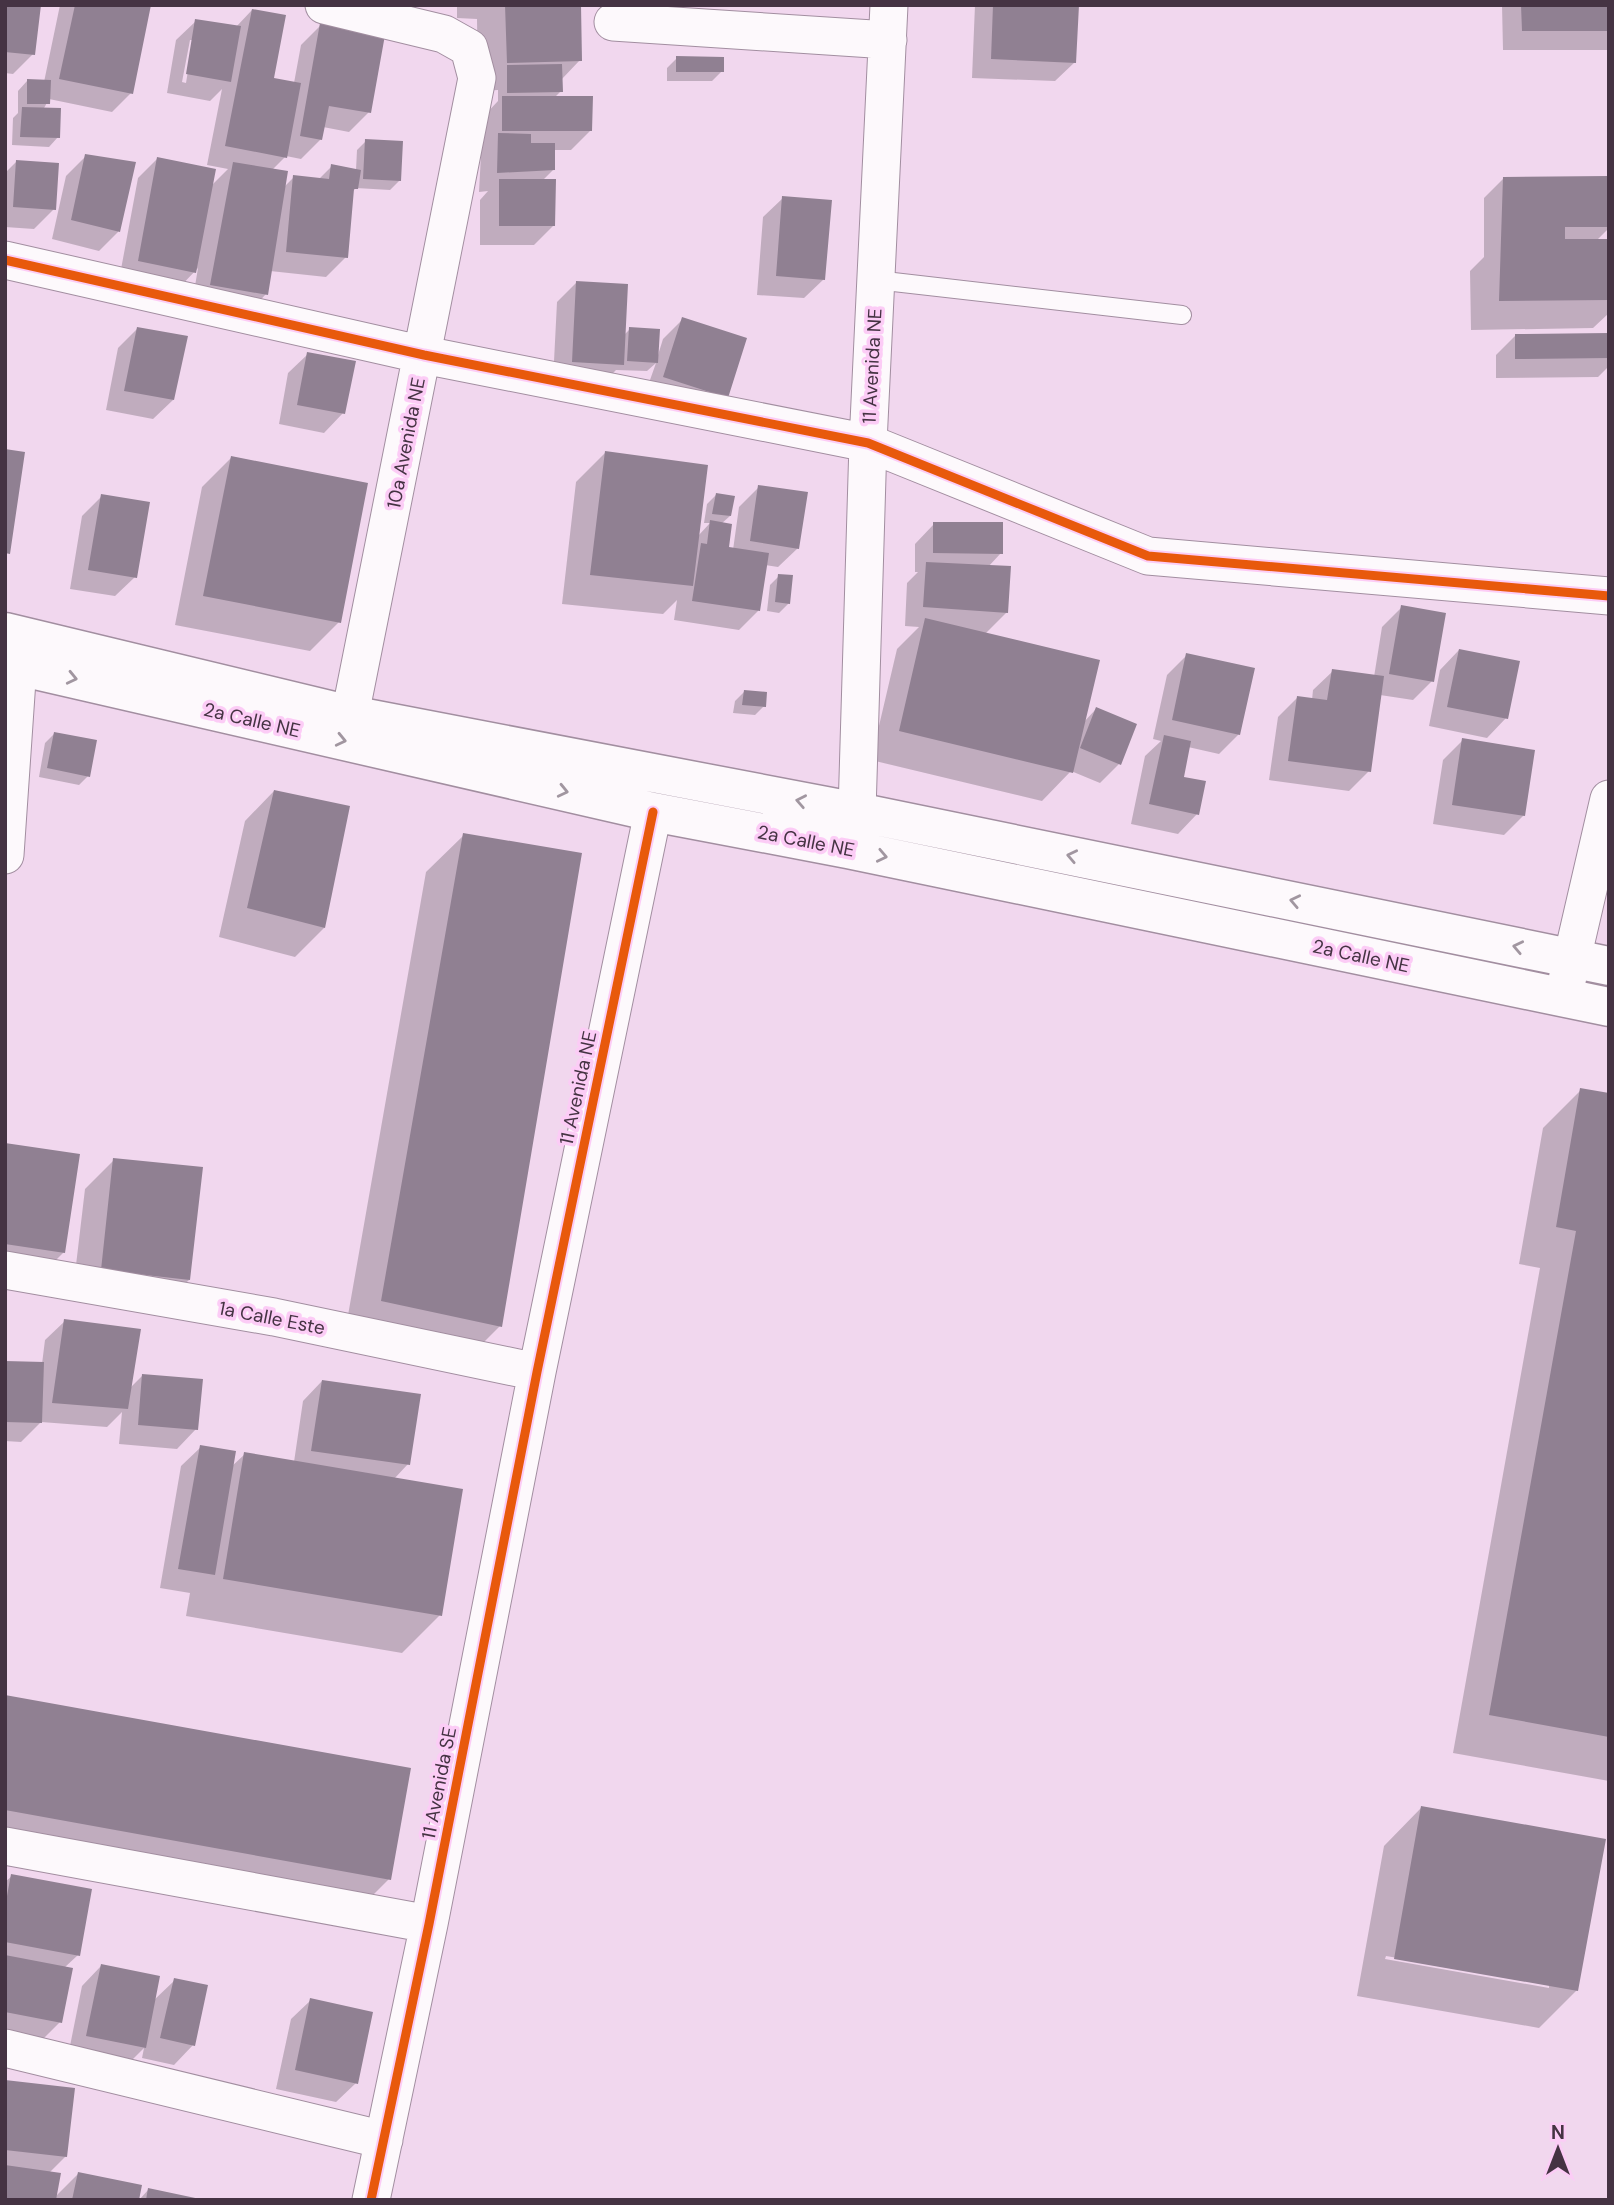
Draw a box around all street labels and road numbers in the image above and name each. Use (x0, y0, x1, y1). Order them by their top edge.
street label: 11 Avenida NE (856, 308, 888, 424)
street label: 10a Avenida NE (381, 375, 431, 511)
street label: 2a Calle NE (201, 697, 303, 743)
street label: 2a Calle NE (755, 819, 857, 863)
street label: 2a Calle NE (1310, 934, 1412, 978)
street label: 11 Avenida NE (554, 1029, 602, 1147)
street label: 1a Calle Este (217, 1295, 327, 1341)
street label: 11 Avenida SE (416, 1725, 462, 1841)

